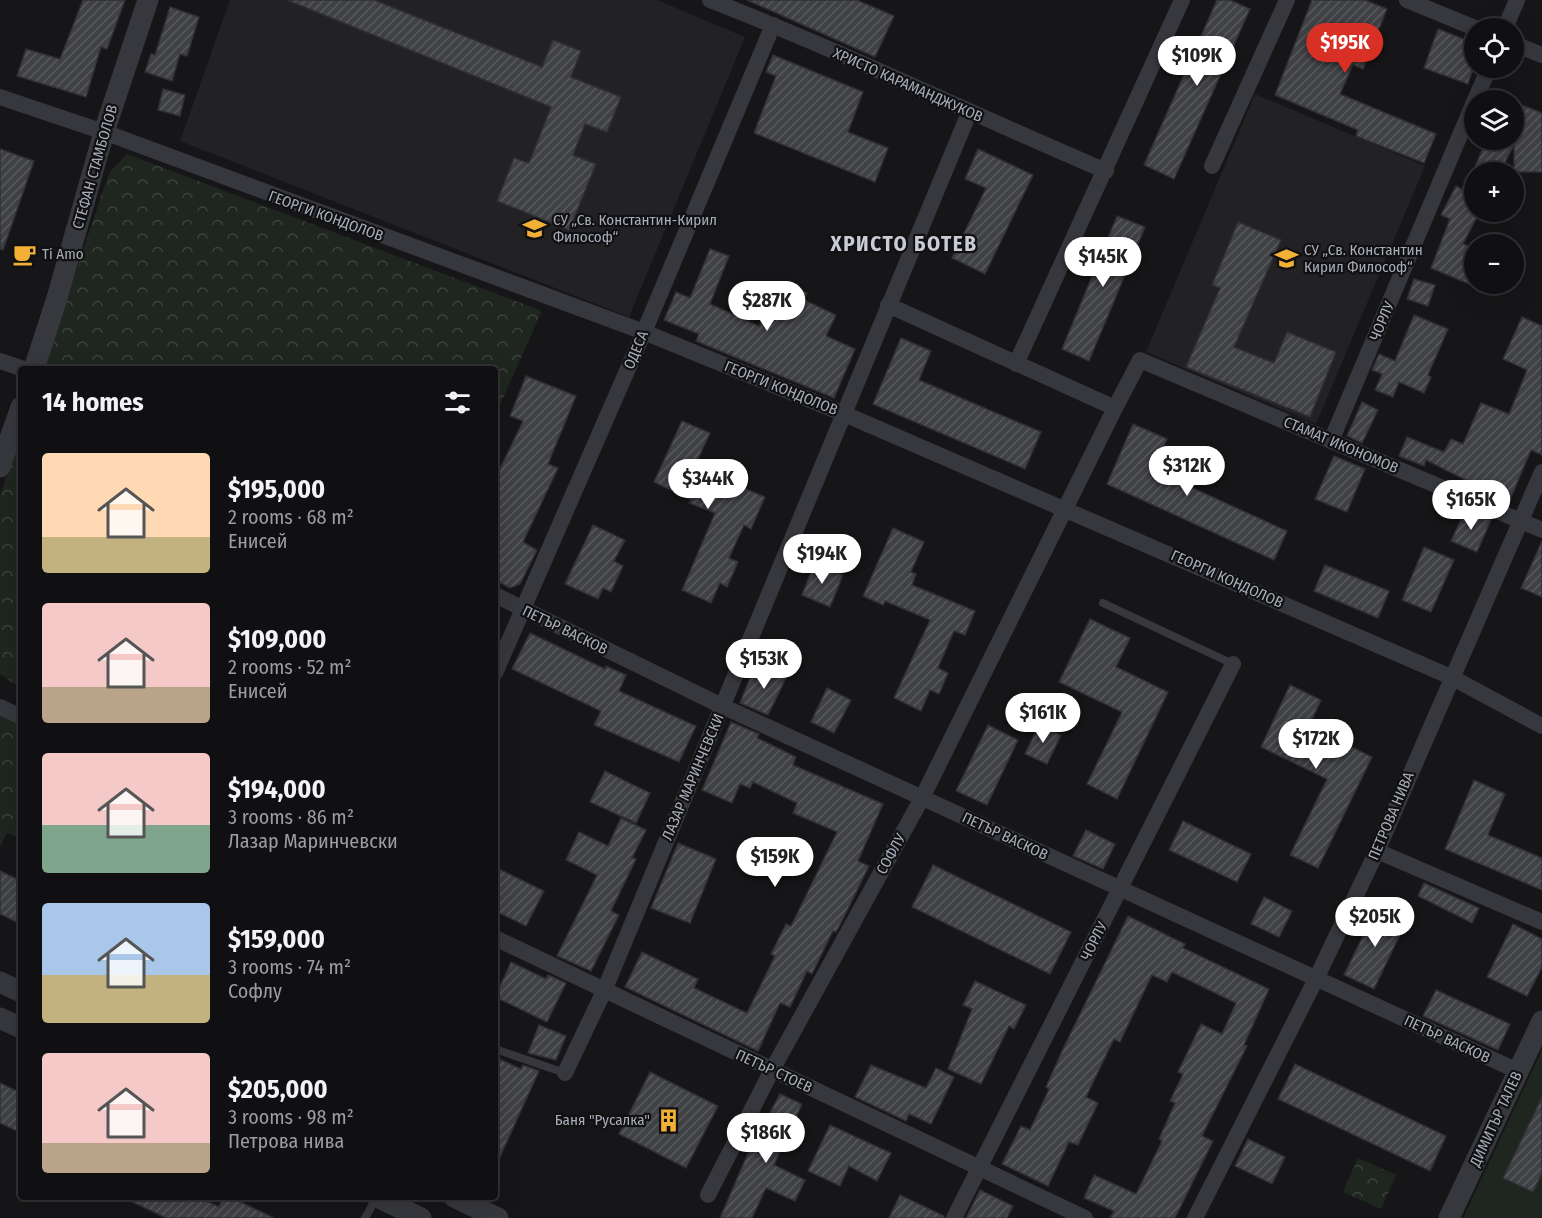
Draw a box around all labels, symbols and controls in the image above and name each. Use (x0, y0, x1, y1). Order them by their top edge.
map controls (1464, 18, 1524, 294)
button: locate (1464, 18, 1524, 78)
pin: $195K (1303, 23, 1387, 74)
text: $195K (1320, 30, 1370, 54)
pin: $109K (1155, 36, 1239, 87)
text: $109K (1172, 43, 1222, 67)
street label: ХРИСТО КАРАМАНДЖУКОВ (830, 44, 986, 126)
button: layers (1464, 90, 1524, 150)
street label: СТЕФАН СТАМБОЛОВ (69, 103, 121, 231)
button: + (1464, 162, 1524, 222)
street label: ГЕОРГИ КОНДОЛОВ (266, 187, 386, 245)
place label: СУ „Св. Константин-Кирил Философ“ (553, 211, 717, 246)
school or university icon: СУ „Св. Константин-Кирил Философ“ (522, 216, 548, 242)
district label: ХРИСТО БОТЕВ (830, 231, 977, 257)
button: − (1464, 234, 1524, 294)
pin: $145K (1061, 237, 1145, 288)
cafe icon: Ti Amo (11, 241, 37, 267)
place label: СУ „Св. Константин Кирил Философ“ (1304, 241, 1423, 276)
text: $145K (1078, 244, 1128, 268)
place label: Ti Amo (42, 245, 84, 263)
school or university icon: СУ „Св. Константин Кирил Философ“ (1273, 246, 1299, 272)
pin: $287K (725, 281, 809, 332)
text: $287K (742, 288, 792, 312)
street label: ЧОРЛУ (1366, 298, 1399, 343)
street label: ОДЕСА (620, 328, 652, 372)
street label: ГЕОРГИ КОНДОЛОВ (722, 357, 840, 419)
icon: filters (441, 386, 474, 419)
text: 14 homes (42, 387, 144, 418)
street label: СТАМАТ ИКОНОМОВ (1281, 413, 1401, 477)
pin: $312K (1145, 446, 1229, 497)
text: $312K (1163, 453, 1211, 477)
pin: $344K (666, 459, 750, 510)
text: $344K (682, 466, 734, 490)
text: $195,000 (228, 474, 325, 505)
icon: home (90, 477, 162, 549)
pin: $165K (1429, 480, 1513, 531)
text: $165K (1446, 487, 1496, 511)
text: 2 rooms · 68 m² (228, 505, 354, 529)
text: Енисей (228, 529, 287, 553)
pin: $194K (780, 534, 864, 585)
text: $194K (797, 541, 847, 565)
street label: ГЕОРГИ КОНДОЛОВ (1168, 546, 1286, 612)
street label: ПЕТЪР ВАСКОВ (519, 602, 611, 658)
text: $109,000 (228, 624, 327, 655)
icon: home (90, 627, 162, 699)
pin: $153K (722, 639, 806, 690)
text: $153K (740, 646, 788, 670)
text: 2 rooms · 52 m² (228, 655, 352, 679)
text: Енисей (228, 679, 287, 703)
pin: $161K (1001, 693, 1085, 744)
text: $161K (1019, 700, 1067, 724)
street label: ЛАЗАР МАРИНЧЕВСКИ (658, 711, 728, 843)
pin: $172K (1274, 719, 1358, 770)
text: $172K (1292, 726, 1340, 750)
street label: ПЕТРОВА НИВА (1364, 769, 1418, 863)
text: $194,000 (228, 774, 326, 805)
icon: home (90, 777, 162, 849)
text: 3 rooms · 86 m² (228, 805, 354, 829)
street label: ПЕТЪР ВАСКОВ (959, 808, 1051, 864)
text: Лазар Маринчевски (228, 829, 398, 853)
street label: СОФЛУ (873, 830, 910, 877)
pin: $159K (733, 837, 817, 888)
text: $159K (750, 844, 800, 868)
pin: $205K (1333, 897, 1417, 948)
text: $205K (1349, 904, 1401, 928)
street label: ЧОРЛУ (1077, 918, 1112, 963)
text: $159,000 (228, 924, 325, 955)
icon: home (90, 927, 162, 999)
text: 3 rooms · 74 m² (228, 955, 351, 979)
text: Софлу (228, 979, 282, 1003)
street label: ПЕТЪР ВАСКОВ (1401, 1011, 1493, 1067)
street label: ПЕТЪР СТОЕВ (733, 1045, 815, 1097)
street label: ДИМИТЪР ТАЛЕВ (1466, 1069, 1526, 1170)
text: $205,000 (228, 1074, 328, 1105)
icon: home (90, 1077, 162, 1149)
text: 3 rooms · 98 m² (228, 1105, 354, 1129)
building icon: Баня "Русалка" (655, 1107, 681, 1133)
place label: Баня "Русалка" (555, 1111, 650, 1129)
pin: $186K (724, 1113, 808, 1164)
text: $186K (741, 1120, 791, 1144)
text: Петрова нива (228, 1129, 344, 1153)

